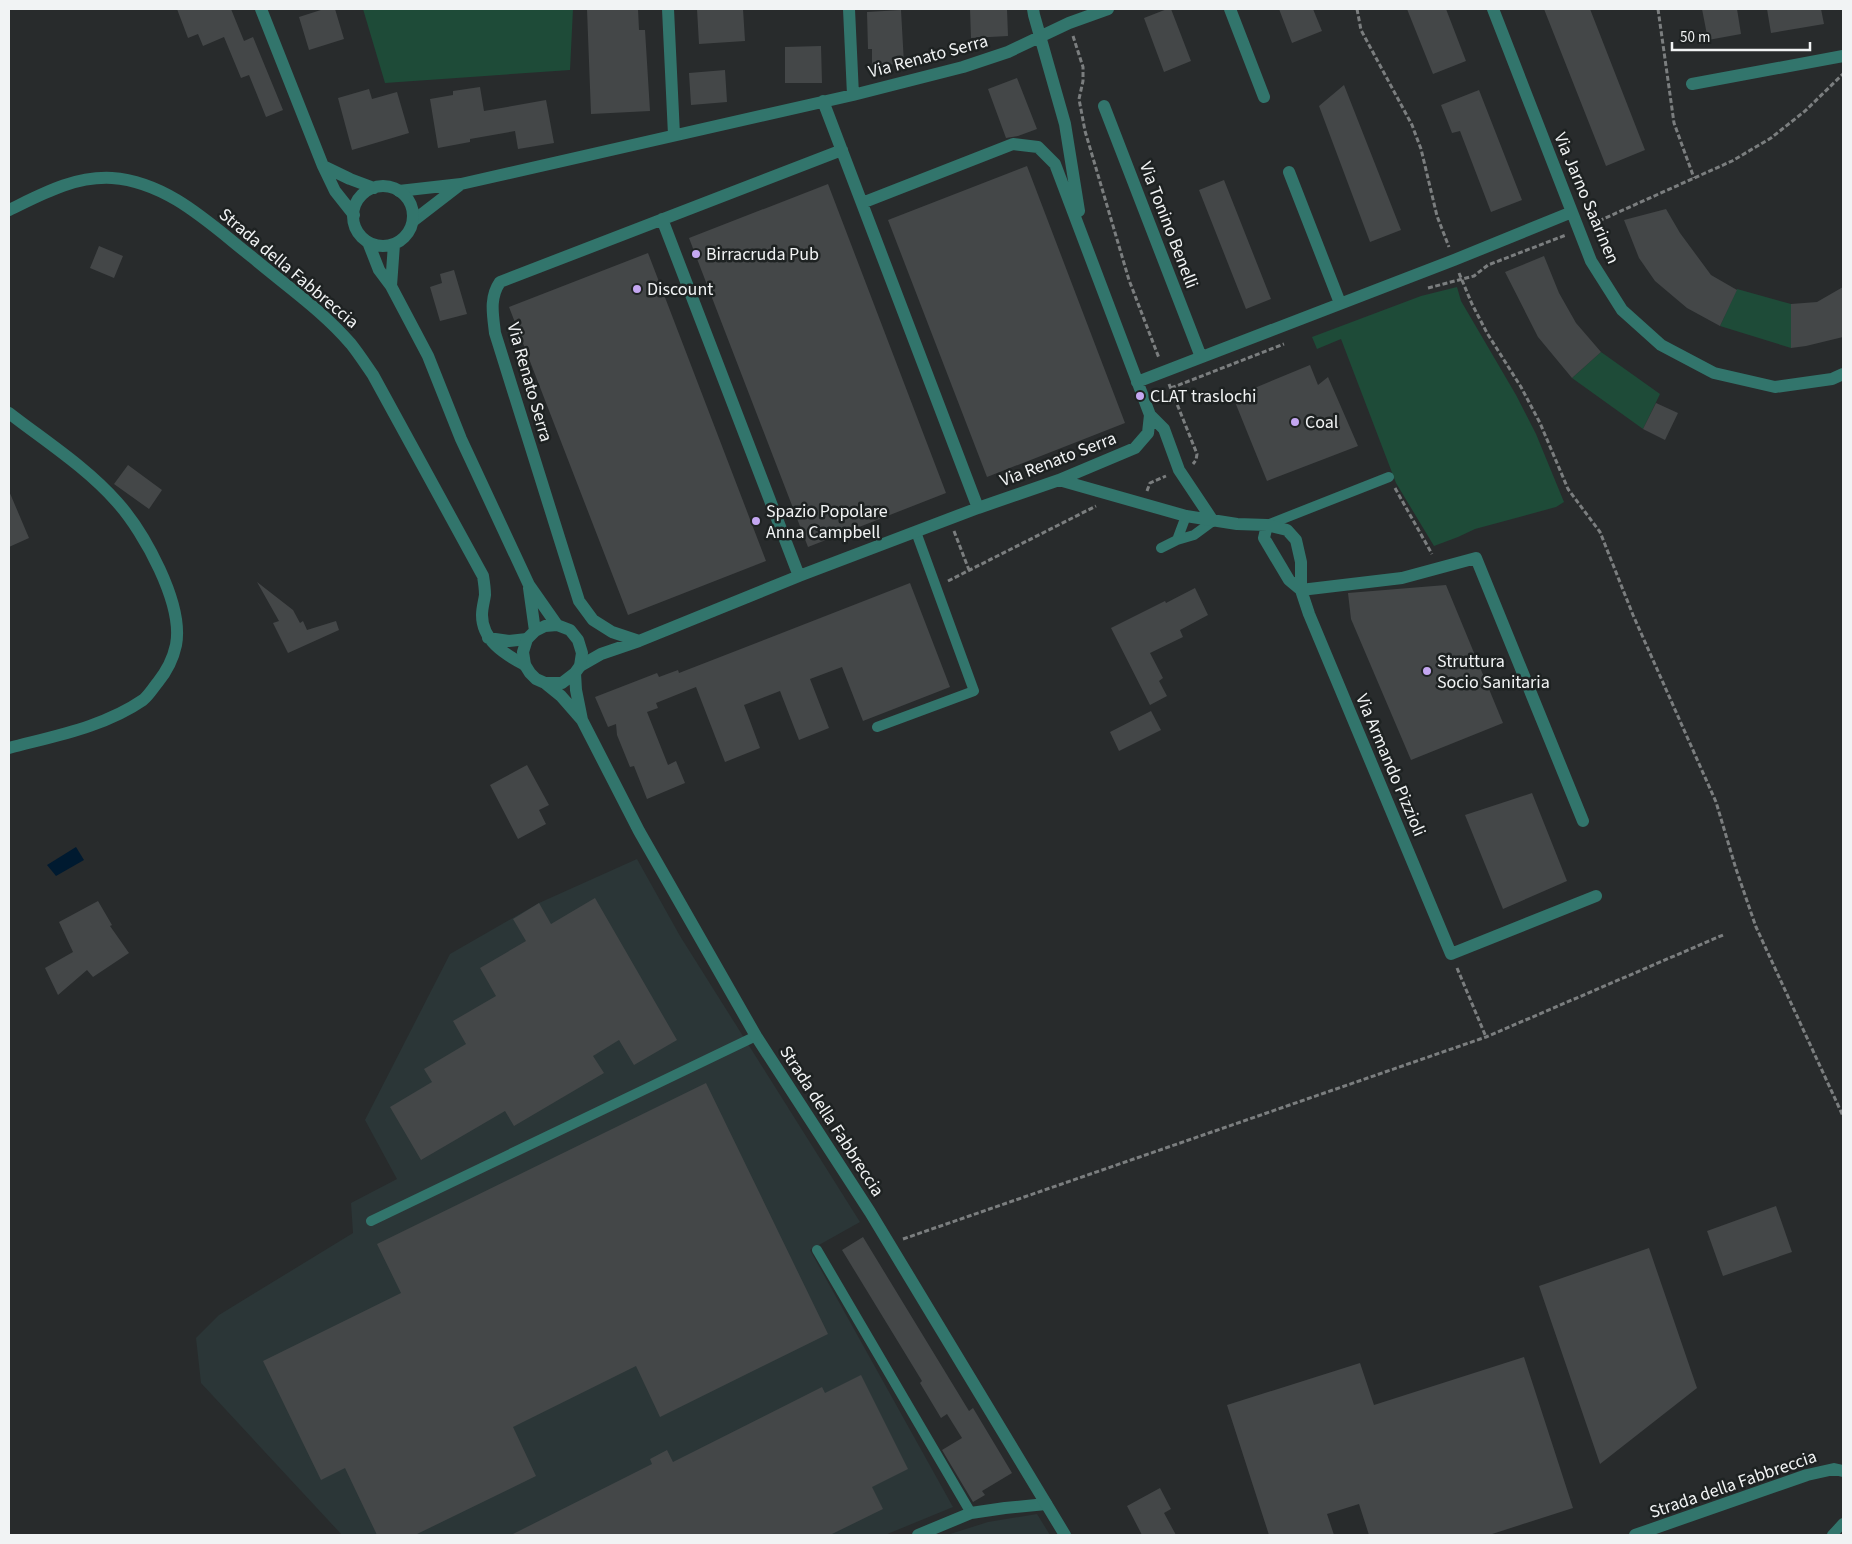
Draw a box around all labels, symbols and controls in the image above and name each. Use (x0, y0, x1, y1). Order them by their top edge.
scale bar (1672, 20, 1810, 52)
text: 50 m (1680, 27, 1710, 48)
street label: Via Renato Serra (866, 29, 991, 84)
street label: Via Jarno Saarinen (1548, 129, 1626, 268)
street label: Via Tonino Benelli (1133, 158, 1204, 292)
street label: Strada della Fabbreccia (213, 202, 364, 334)
place label: Birracruda Pub (706, 242, 819, 267)
marker: Birracruda Pub (690, 248, 702, 260)
place label: Discount (647, 277, 713, 302)
marker: Discount (631, 283, 643, 295)
street label: Via Renato Serra (501, 320, 558, 445)
place label: CLAT traslochi (1150, 384, 1256, 409)
marker: CLAT traslochi (1134, 390, 1146, 402)
place label: Coal (1305, 410, 1338, 435)
marker: Coal (1289, 416, 1301, 428)
street label: Via Renato Serra (996, 426, 1120, 493)
place label: Spazio Popolare Anna Campbell (766, 499, 888, 545)
marker: Spazio Popolare Anna Campbell (750, 515, 762, 527)
place label: Struttura Socio Sanitaria (1437, 649, 1550, 695)
marker: Struttura Socio Sanitaria (1421, 665, 1433, 677)
street label: Via Armando Pizzioli (1349, 690, 1432, 840)
street label: Strada della Fabbreccia (773, 1041, 890, 1202)
street label: Strada della Fabbreccia (1646, 1444, 1820, 1525)

